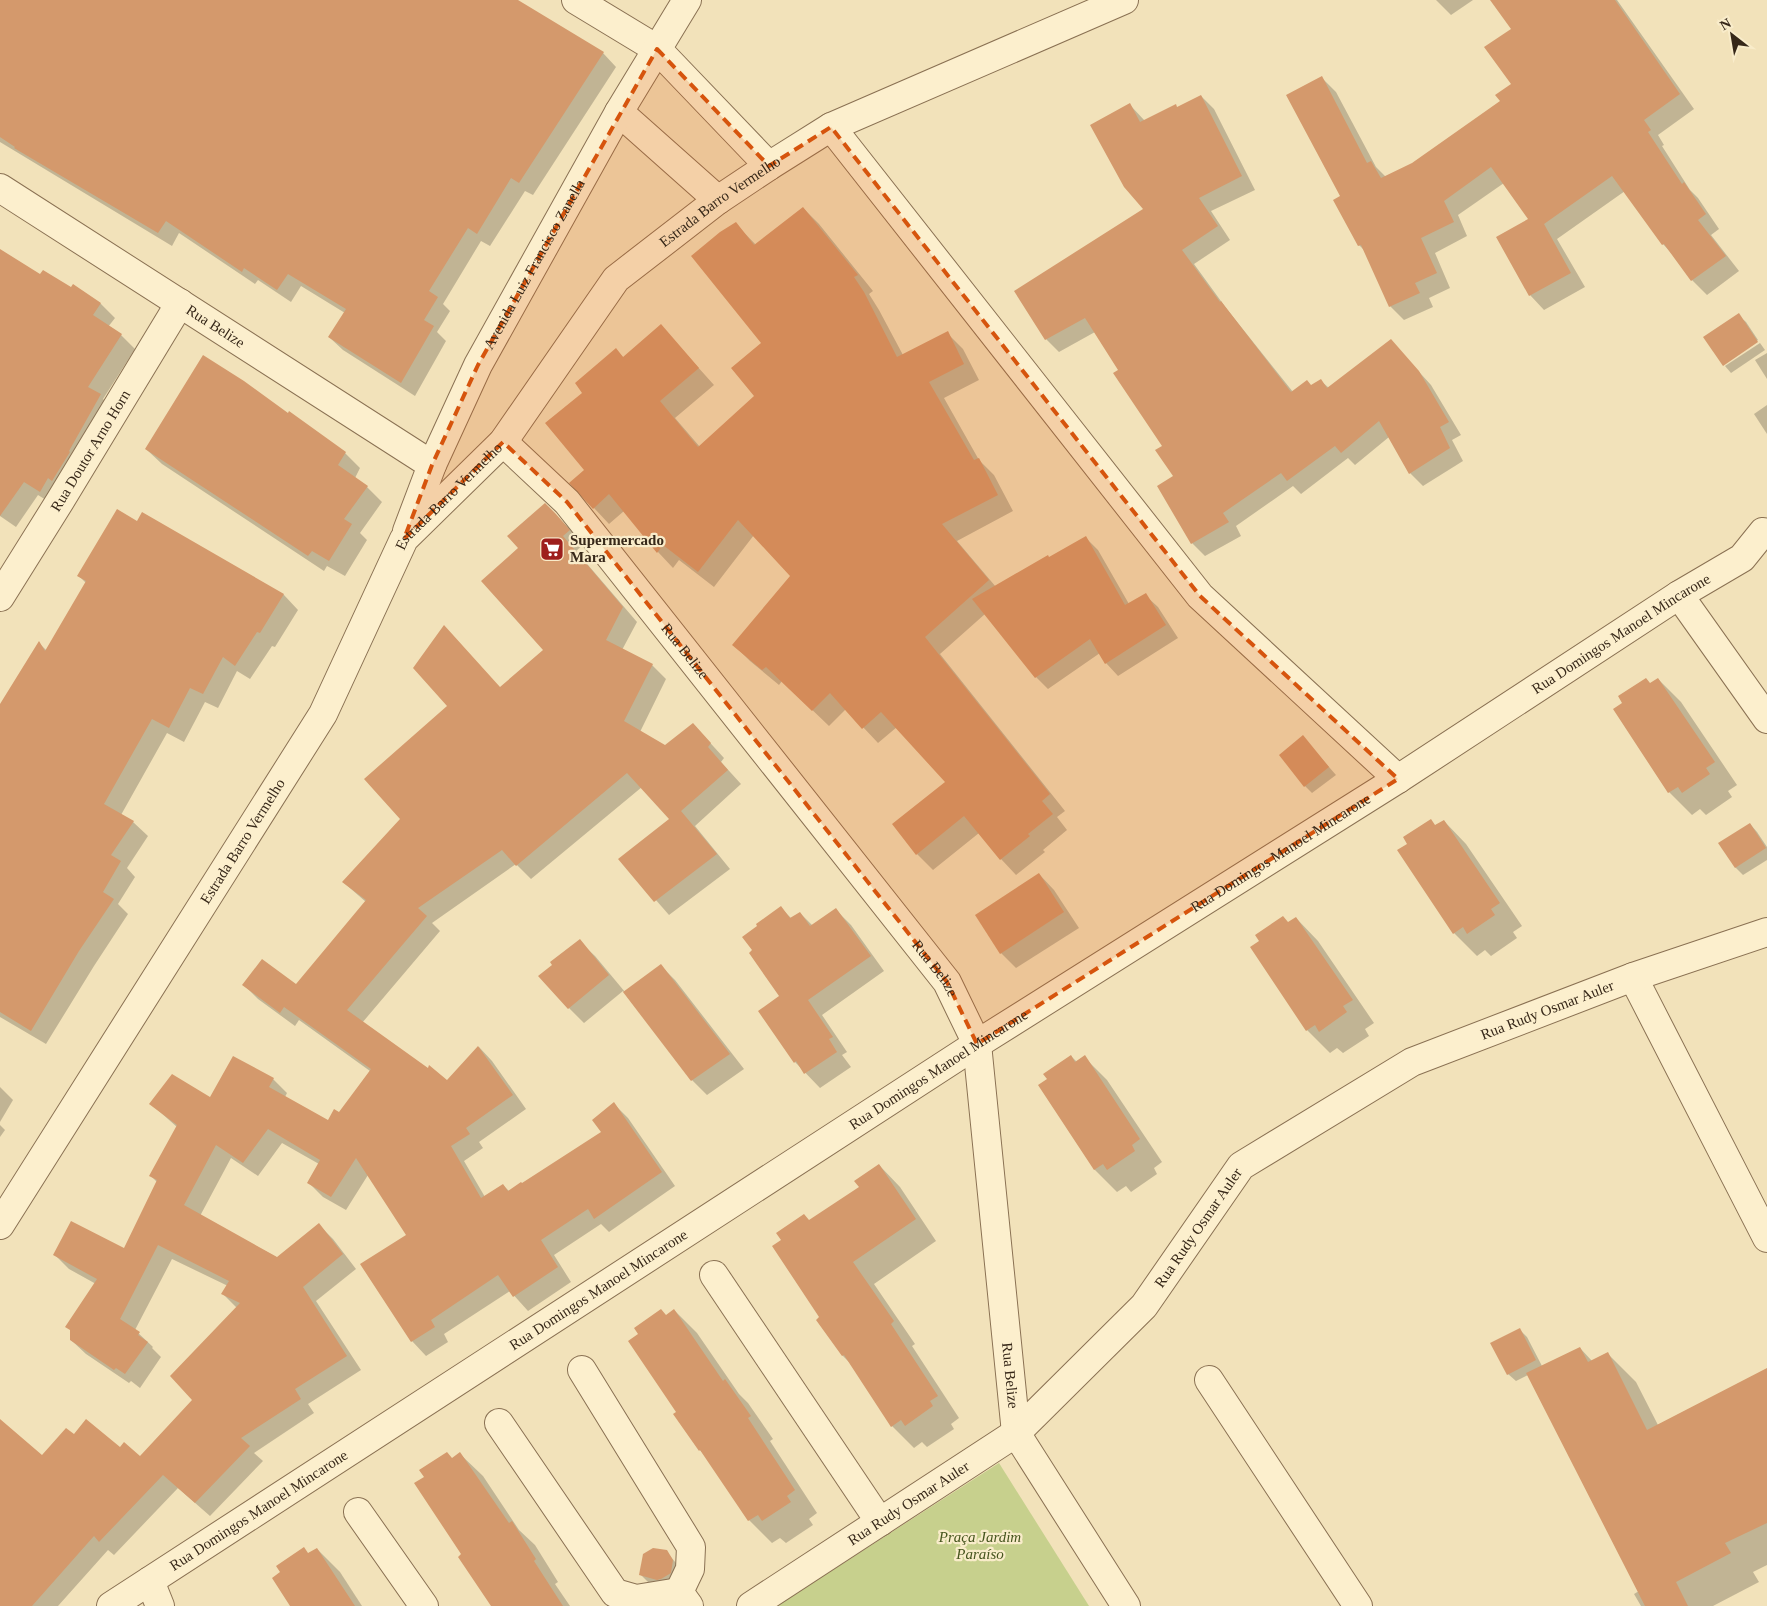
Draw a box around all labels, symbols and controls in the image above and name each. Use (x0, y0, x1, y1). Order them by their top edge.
north arrow (1707, 10, 1757, 60)
text: N (1717, 15, 1734, 33)
street label: Estrada Barro Vermelho (656, 153, 783, 250)
street label: Avenida Luiz Francisco Zanella (480, 176, 588, 352)
street label: Rua Belize (183, 302, 248, 351)
street label: Rua Doutor Arno Horn (48, 387, 134, 514)
street label: Estrada Barro Vermelho (392, 439, 505, 552)
place label: Supermercado Mara (570, 532, 664, 565)
supermarket icon: Supermercado Mara (539, 536, 565, 562)
street label: Rua Domingos Manoel Mincarone (1529, 570, 1713, 697)
street label: Rua Belize (658, 620, 712, 682)
street label: Estrada Barro Vermelho (197, 776, 288, 907)
street label: Rua Domingos Manoel Mincarone (1188, 790, 1373, 915)
street label: Rua Belize (909, 937, 961, 999)
street label: Rua Rudy Osmar Auler (1478, 977, 1616, 1043)
street label: Rua Domingos Manoel Mincarone (846, 1006, 1031, 1133)
street label: Rua Rudy Osmar Auler (1151, 1165, 1245, 1290)
street label: Rua Domingos Manoel Mincarone (506, 1226, 691, 1353)
street label: Rua Belize (999, 1342, 1022, 1410)
street label: Rua Domingos Manoel Mincarone (167, 1446, 351, 1574)
street label: Rua Rudy Osmar Auler (845, 1458, 972, 1549)
park label: Praça Jardim Paraíso (938, 1529, 1021, 1562)

